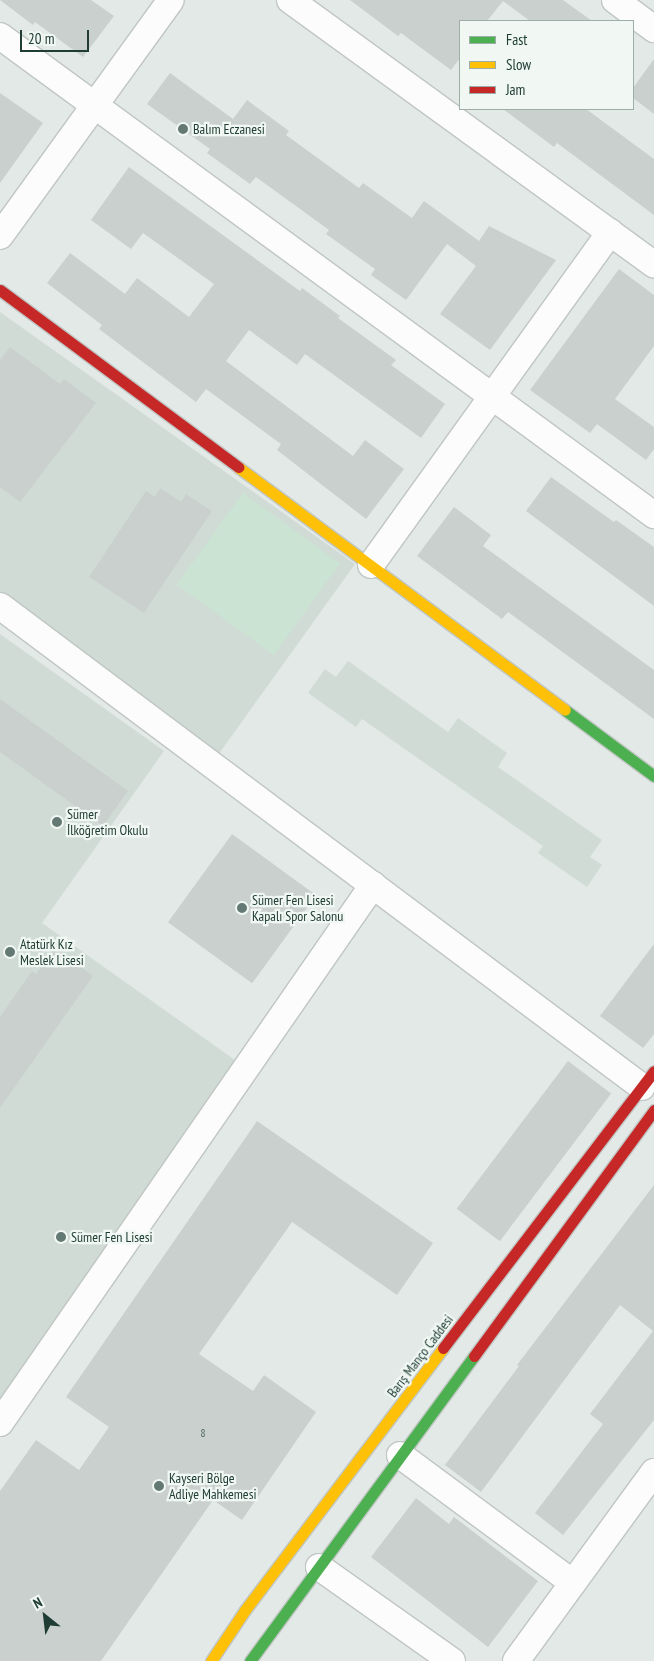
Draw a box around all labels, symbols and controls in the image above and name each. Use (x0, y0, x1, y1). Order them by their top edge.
scale bar (22, 20, 91, 52)
legend (459, 20, 634, 110)
text: 20 m (28, 29, 54, 48)
text: Fast (506, 30, 527, 49)
text: Slow (506, 55, 531, 74)
text: Jam (506, 80, 525, 99)
place label: Balım Eczanesi (193, 121, 265, 137)
marker: Balım Eczanesi (177, 123, 189, 135)
place label: Sümer İlköğretim Okulu (67, 806, 148, 839)
marker: Sümer İlköğretim Okulu (51, 816, 63, 828)
place label: Sümer Fen Lisesi Kapalı Spor Salonu (252, 892, 343, 924)
marker: Sümer Fen Lisesi Kapalı Spor Salonu (236, 902, 248, 914)
place label: Atatürk Kız Meslek Lisesi (20, 936, 84, 969)
marker: Atatürk Kız Meslek Lisesi (4, 946, 16, 958)
place label: Sümer Fen Lisesi (71, 1229, 153, 1245)
marker: Sümer Fen Lisesi (55, 1231, 67, 1243)
street label: Barış Manço Caddesi (384, 1312, 456, 1400)
house number: 8 (201, 1426, 205, 1440)
place label: Kayseri Bölge Adliye Mahkemesi (169, 1470, 256, 1502)
marker: Kayseri Bölge Adliye Mahkemesi (153, 1480, 165, 1492)
north arrow (20, 1591, 70, 1641)
text: N (30, 1593, 45, 1613)

